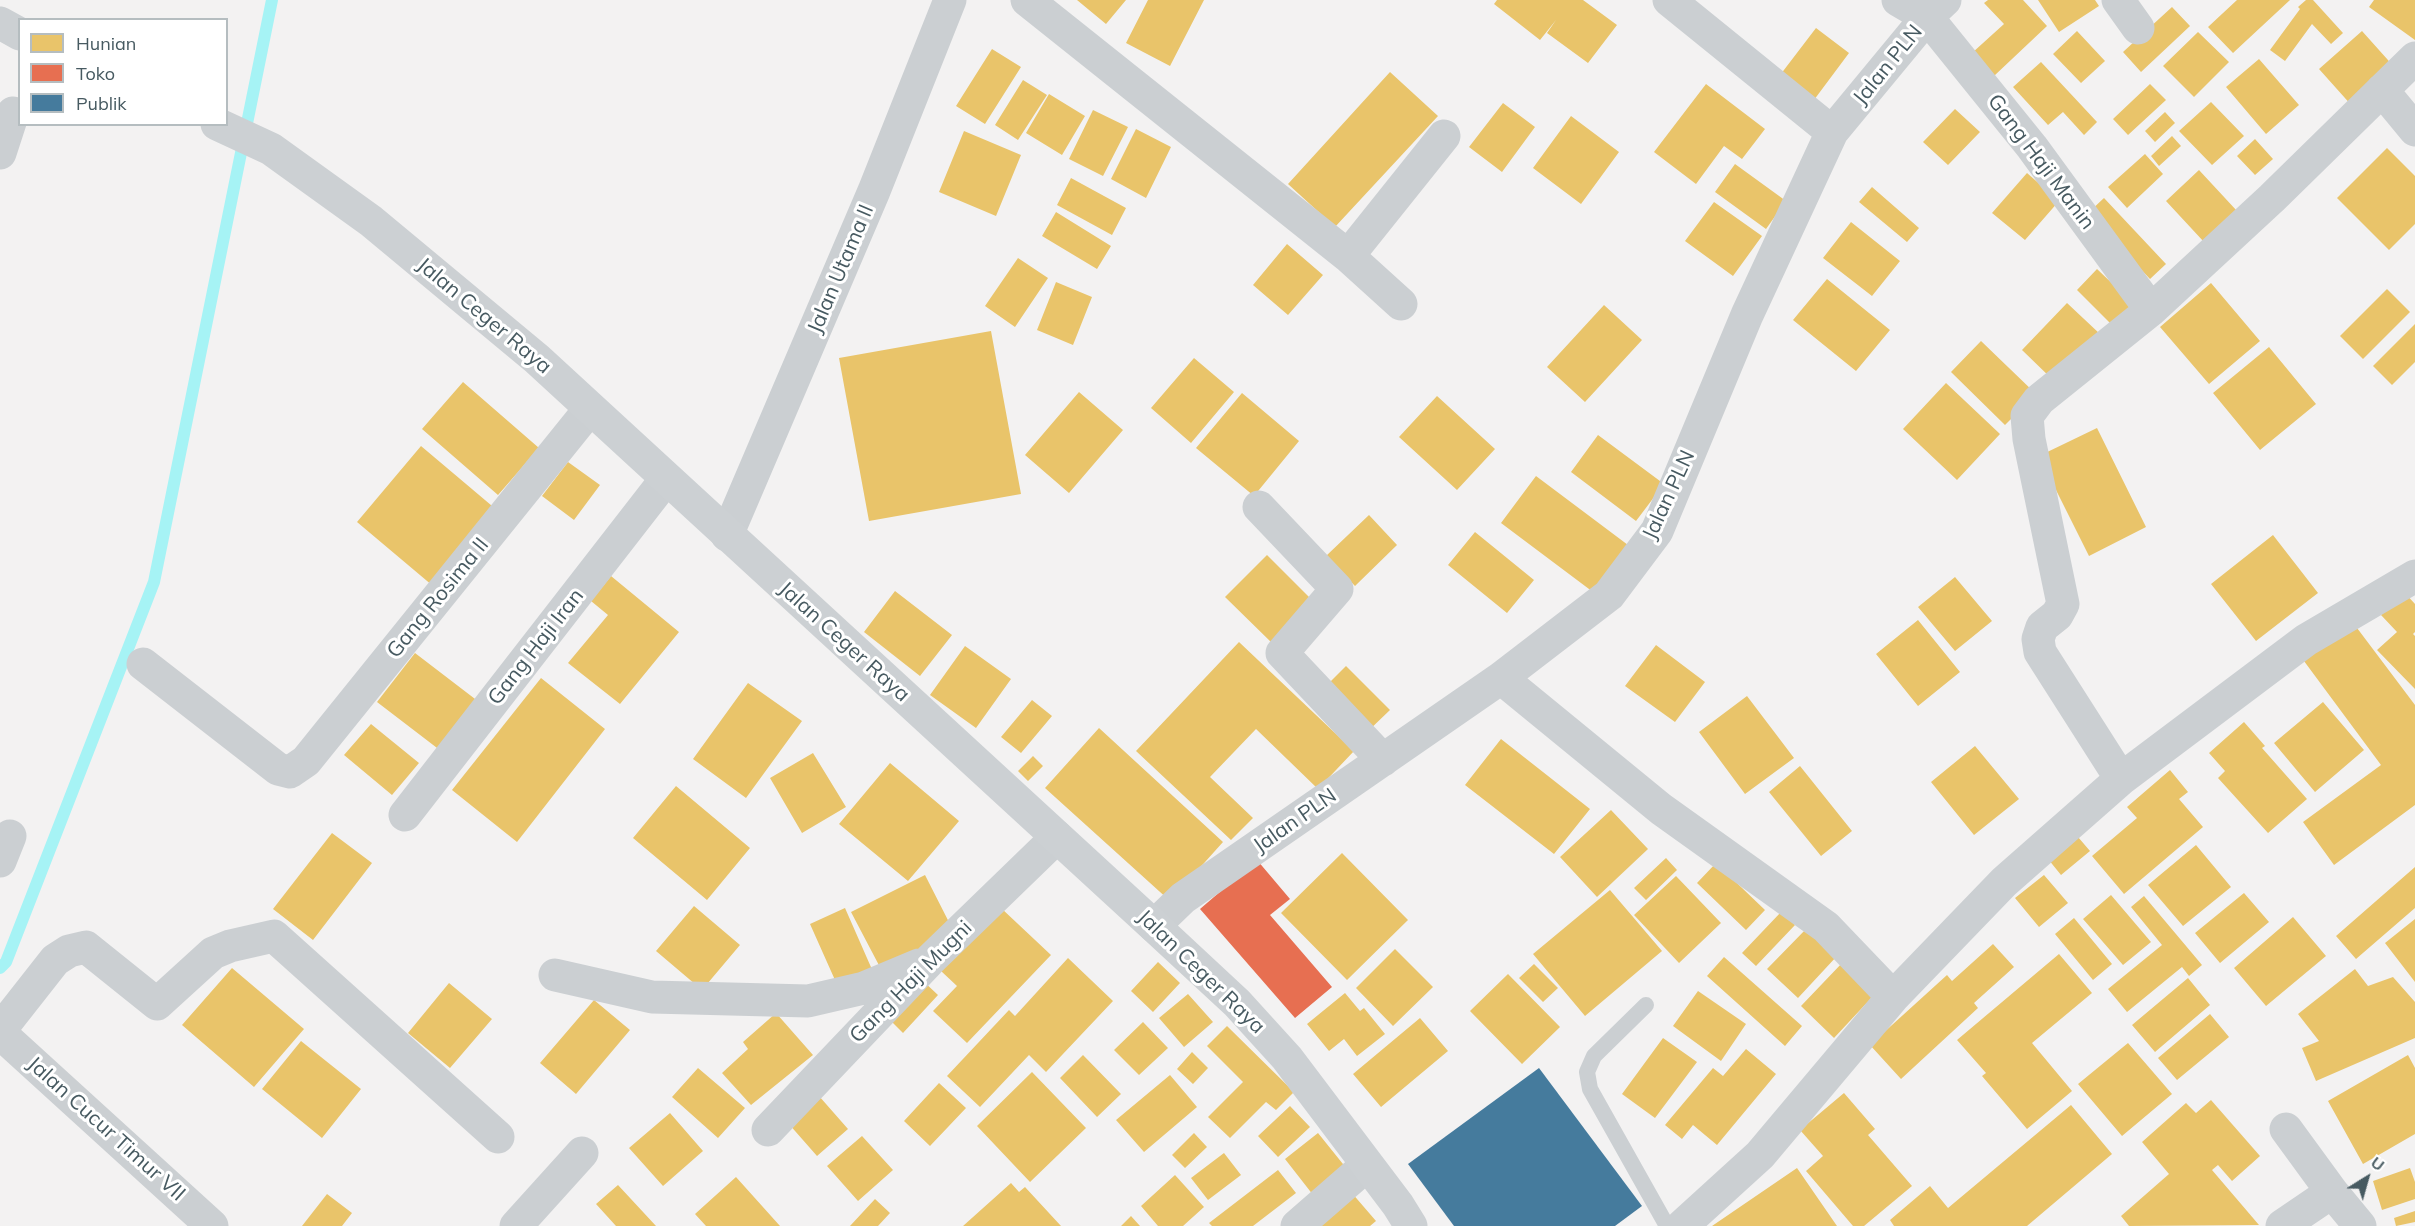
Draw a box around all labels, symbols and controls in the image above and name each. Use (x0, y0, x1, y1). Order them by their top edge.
legend (18, 18, 228, 126)
street label: Jalan PLN (1848, 20, 1928, 110)
text: Hunian (76, 32, 136, 55)
text: Toko (76, 62, 115, 85)
street label: Gang Haji Manin (1982, 89, 2100, 235)
text: Publik (76, 92, 127, 115)
street label: Jalan Utama II (803, 201, 879, 337)
street label: Jalan Ceger Raya (412, 252, 556, 380)
street label: Jalan PLN (1637, 446, 1701, 544)
street label: Gang Rosima II (382, 533, 494, 663)
street label: Jalan Ceger Raya (773, 577, 915, 707)
street label: Gang Haji Iran (483, 584, 589, 710)
street label: Jalan PLN (1249, 783, 1341, 859)
street label: Jalan Ceger Raya (1132, 905, 1270, 1039)
street label: Gang Haji Mugni (845, 916, 977, 1048)
street label: Jalan Cucur Timur VII (22, 1052, 190, 1206)
north arrow (2337, 1148, 2397, 1208)
text: U (2367, 1152, 2389, 1175)

